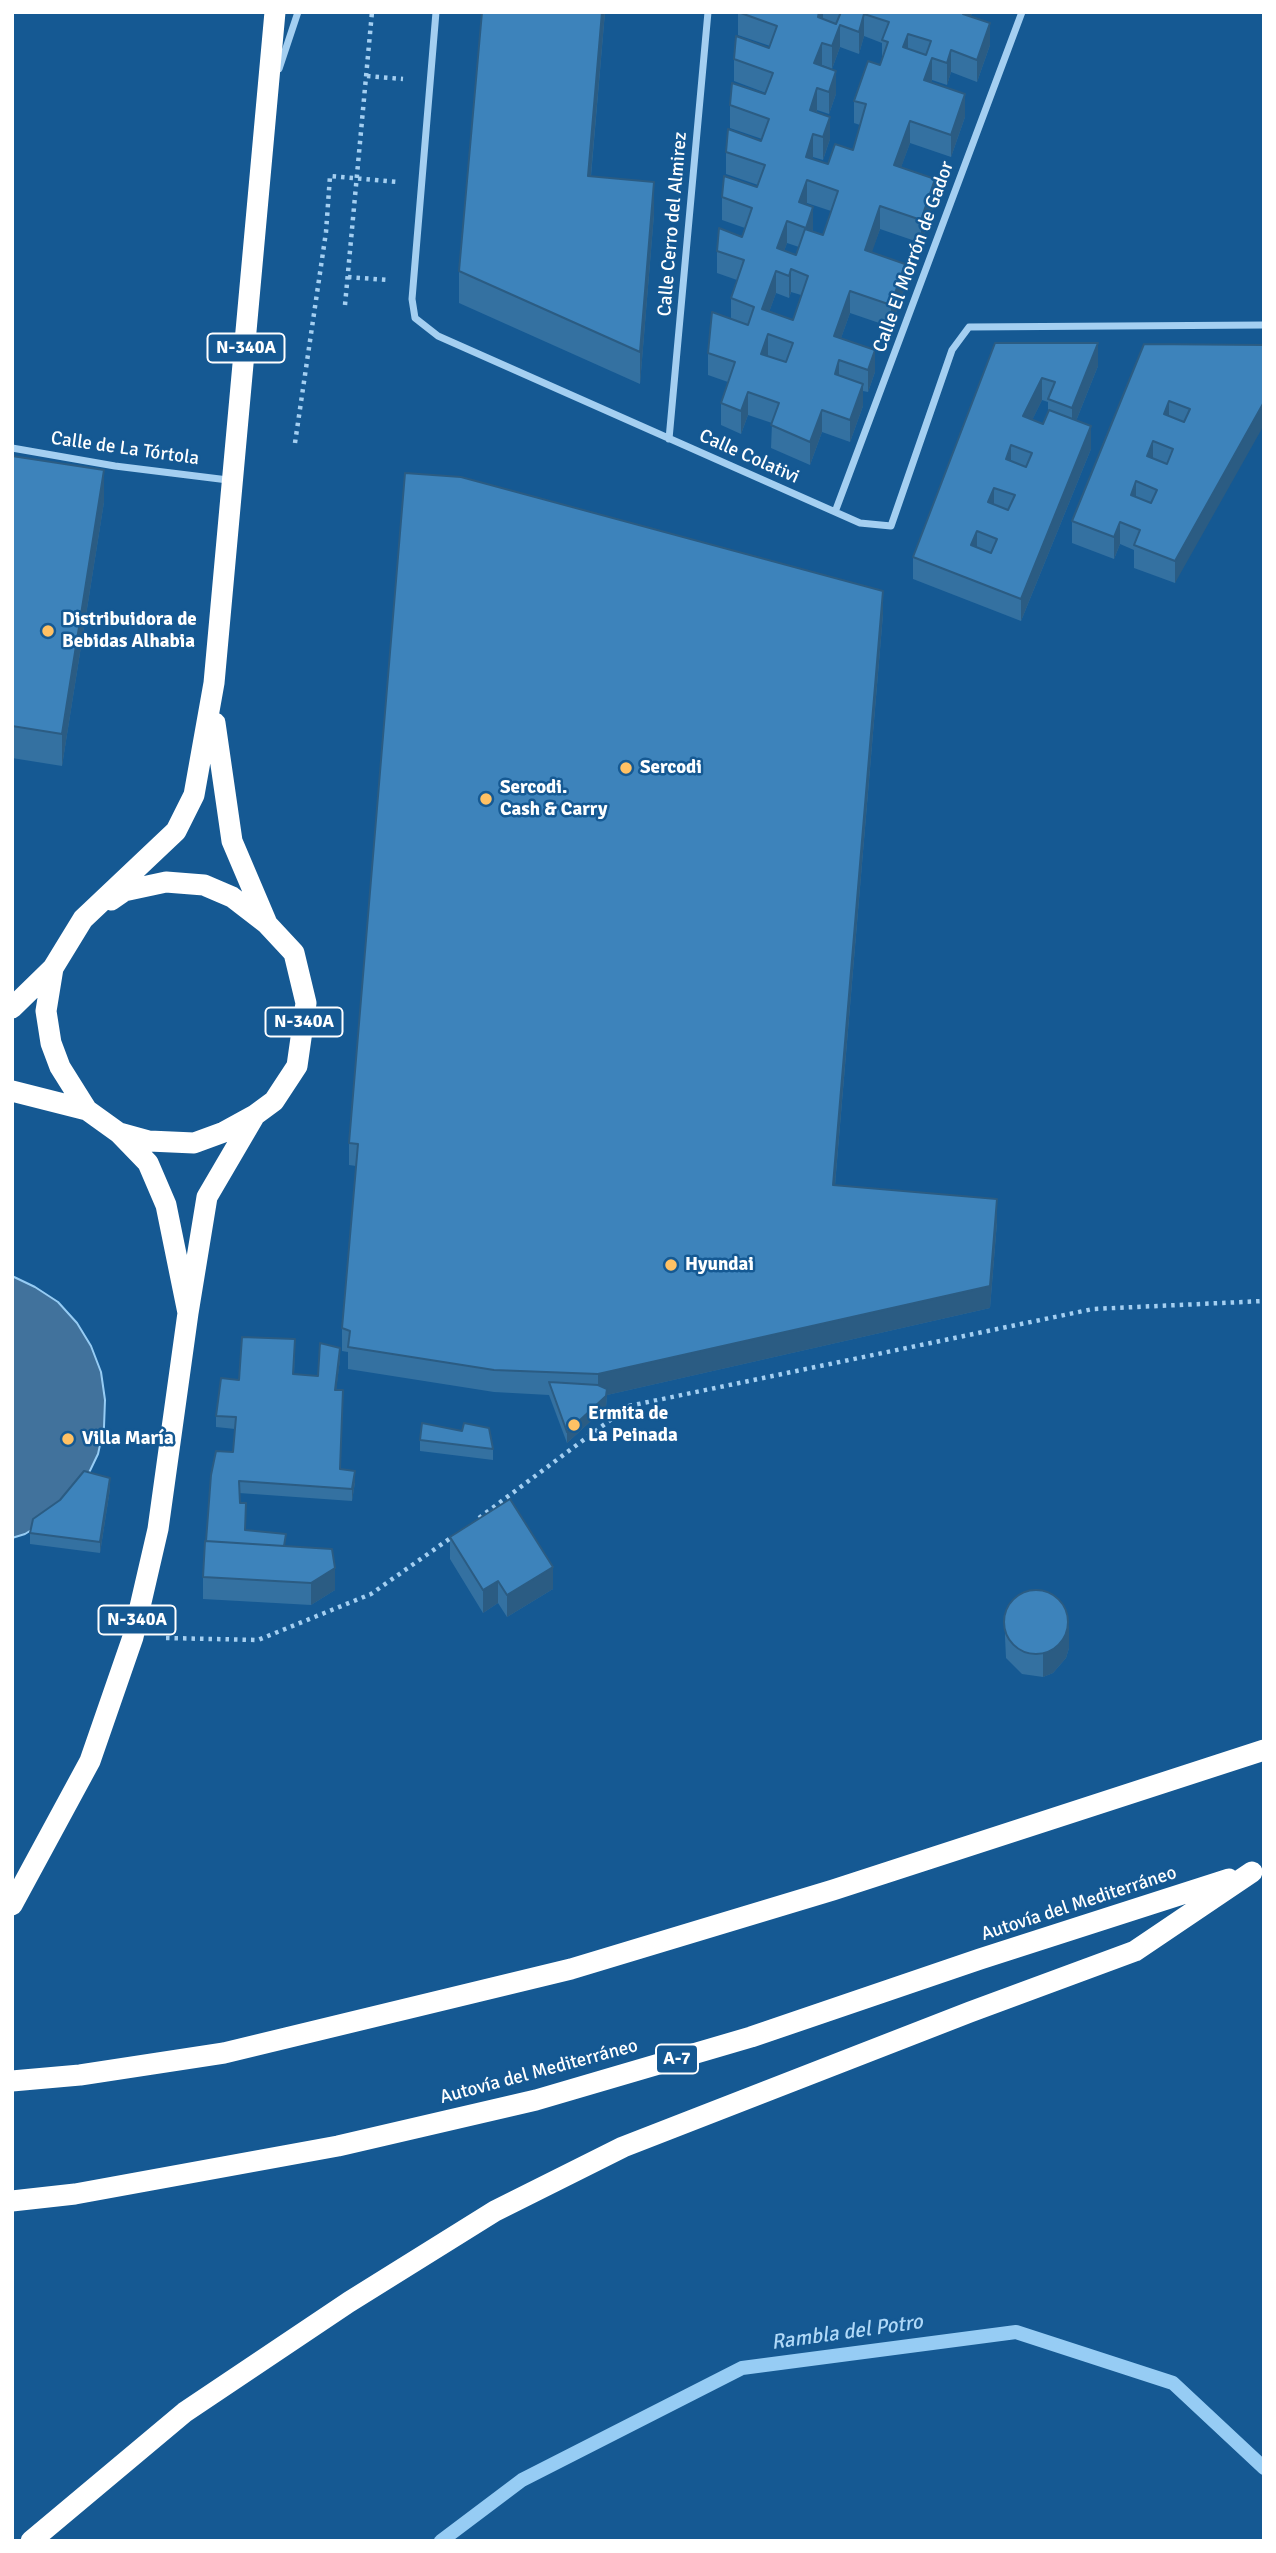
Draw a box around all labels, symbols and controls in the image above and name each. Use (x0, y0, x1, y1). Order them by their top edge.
street label: Calle Cerro del Almirez (654, 131, 692, 317)
street label: Calle El Morrón de Gador (869, 158, 959, 356)
road number: N-340A (208, 334, 284, 362)
street label: Calle Colativi (695, 425, 803, 489)
street label: Calle de La Tórtola (49, 427, 201, 471)
place label: Distribuidora de Bebidas Alhabia (62, 609, 197, 653)
marker: Distribuidora de Bebidas Alhabia (40, 623, 56, 639)
place label: Sercodi (640, 757, 702, 779)
marker: Sercodi (618, 760, 634, 776)
place label: Sercodi. Cash & Carry (500, 777, 607, 821)
marker: Sercodi. Cash & Carry (478, 791, 494, 807)
road number: N-340A (266, 1007, 342, 1036)
place label: Hyundai (685, 1254, 754, 1276)
marker: Hyundai (663, 1257, 679, 1273)
place label: Ermita de La Peinada (588, 1403, 678, 1447)
marker: Ermita de La Peinada (566, 1417, 582, 1433)
place label: Villa María (82, 1428, 174, 1450)
marker: Villa María (60, 1431, 76, 1447)
road number: N-340A (99, 1605, 176, 1634)
street label: Autovía del Mediterráneo (978, 1862, 1180, 1946)
street label: Autovía del Mediterráneo (437, 2035, 641, 2109)
road number: A-7 (656, 2045, 698, 2074)
water label: Rambla del Potro (770, 2310, 924, 2356)

